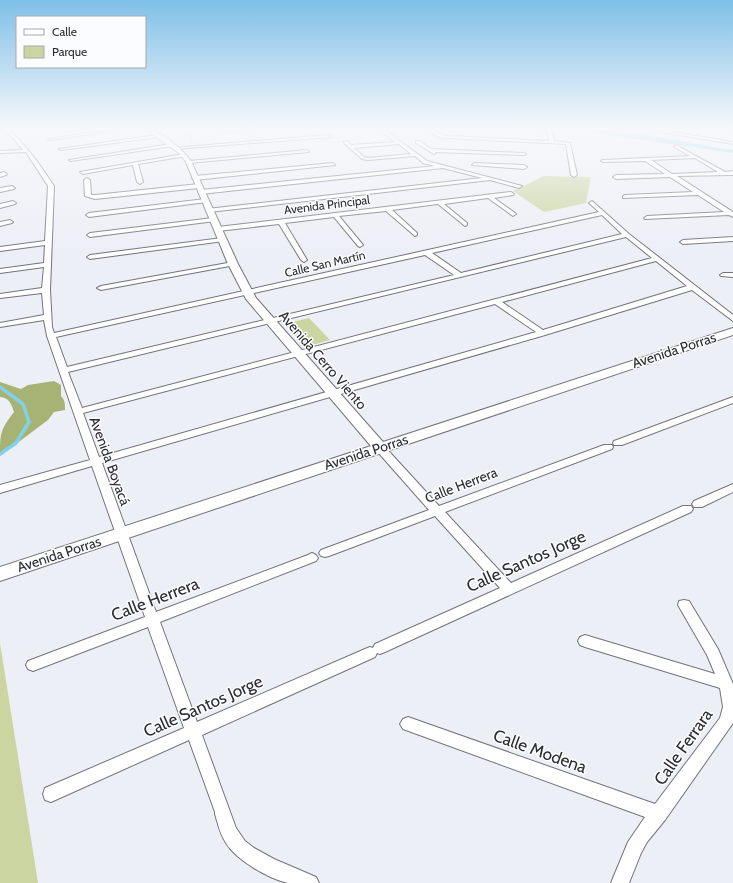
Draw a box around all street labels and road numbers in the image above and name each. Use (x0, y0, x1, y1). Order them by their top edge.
street label: Avenida Principal (283, 192, 371, 217)
street label: Calle San Martín (283, 247, 367, 280)
street label: Avenida Cerro Viento (275, 307, 371, 413)
street label: Avenida Porras (630, 328, 718, 372)
street label: Avenida Boyacá (86, 414, 134, 508)
street label: Avenida Porras (322, 430, 410, 474)
street label: Calle Herrera (422, 463, 500, 507)
street label: Calle Santos Jorge (463, 526, 589, 596)
street label: Avenida Porras (15, 532, 103, 576)
street label: Calle Herrera (108, 573, 202, 625)
street label: Calle Santos Jorge (140, 671, 266, 741)
street label: Calle Ferrara (650, 704, 717, 789)
street label: Calle Modena (491, 725, 590, 777)

